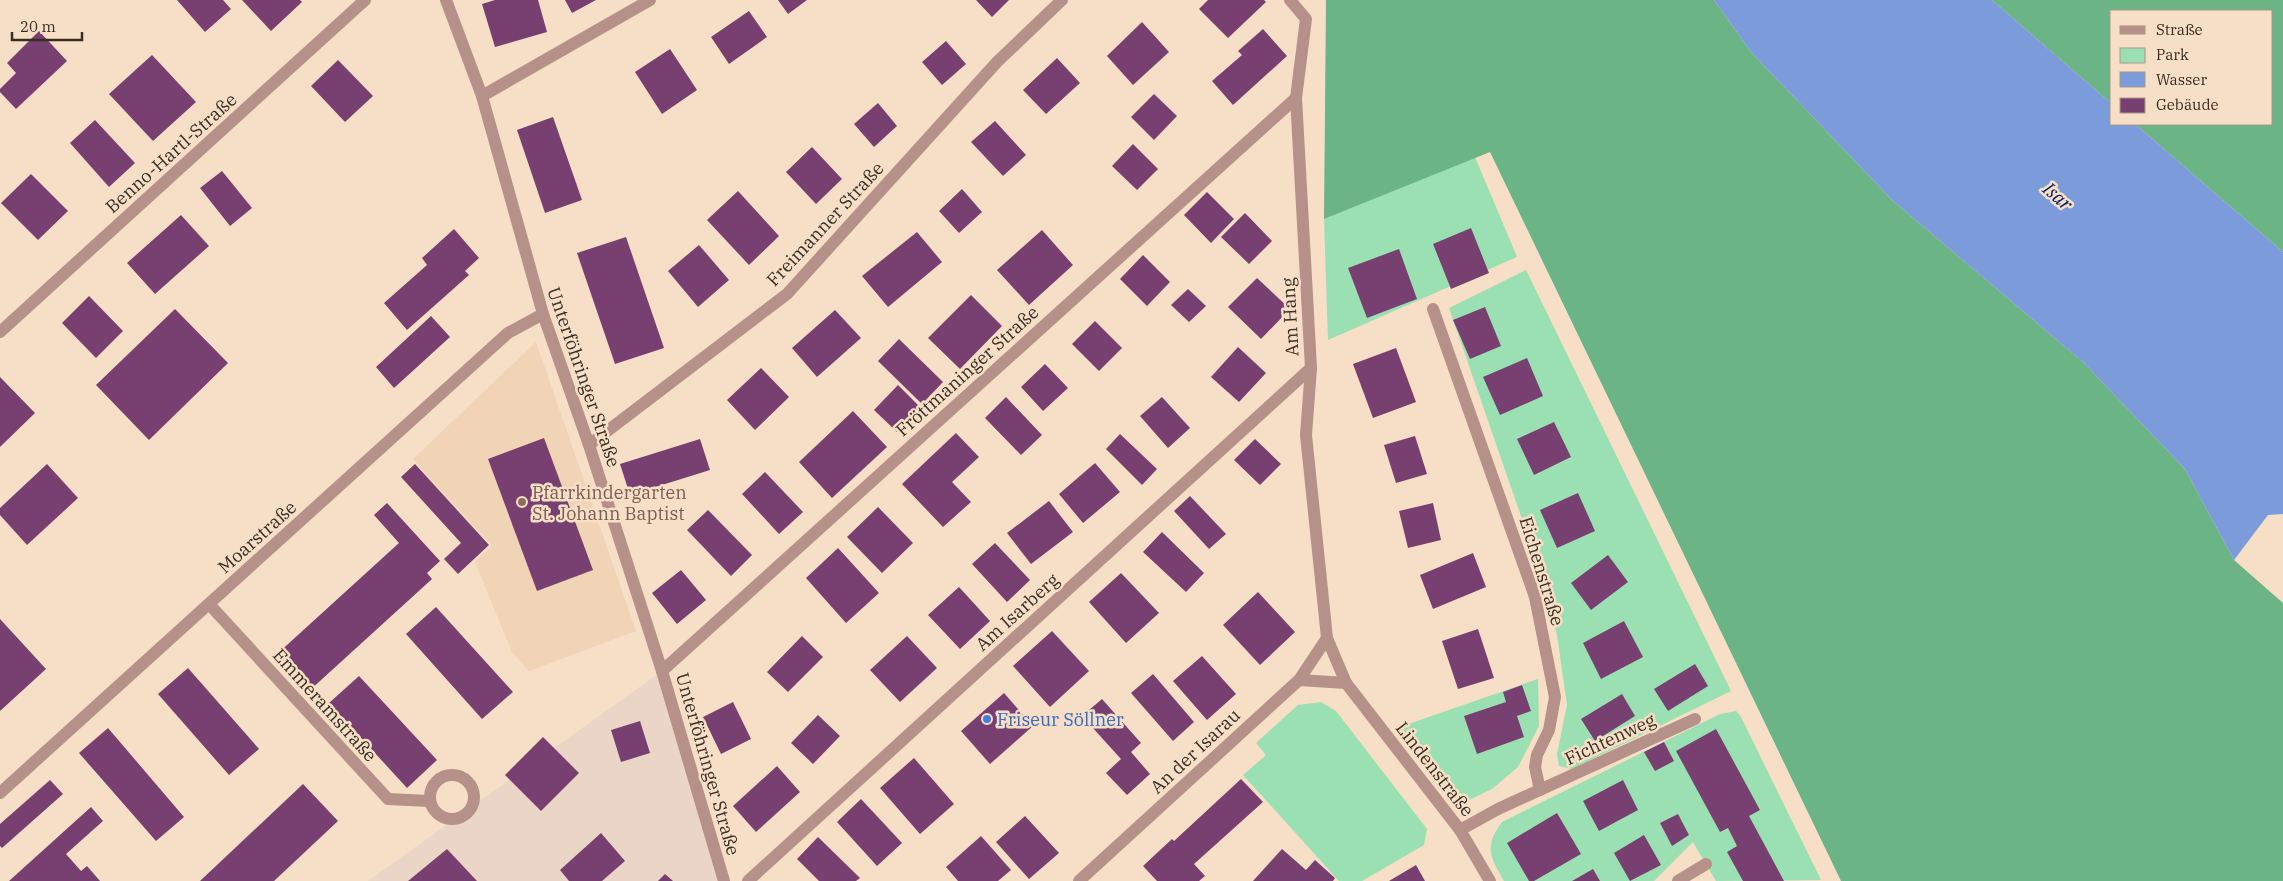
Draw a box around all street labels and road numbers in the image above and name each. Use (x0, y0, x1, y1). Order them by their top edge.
street label: Benno-Hartl-Straße (101, 88, 241, 218)
street label: Freimanner Straße (761, 157, 889, 291)
street label: Am Hang (1276, 277, 1304, 357)
street label: Unterföhringer Straße (542, 284, 626, 470)
street label: Fröttmaninger Straße (891, 301, 1043, 441)
street label: Moarstraße (213, 496, 301, 578)
street label: Eichenstraße (1514, 514, 1570, 628)
street label: Am Isarberg (970, 568, 1064, 656)
street label: Emmeramstraße (268, 644, 382, 766)
street label: Unterföhringer Straße (671, 670, 745, 858)
street label: An der Isarau (1145, 704, 1245, 798)
street label: Fichtenweg (1561, 708, 1659, 770)
street label: Lindenstraße (1391, 717, 1479, 821)

